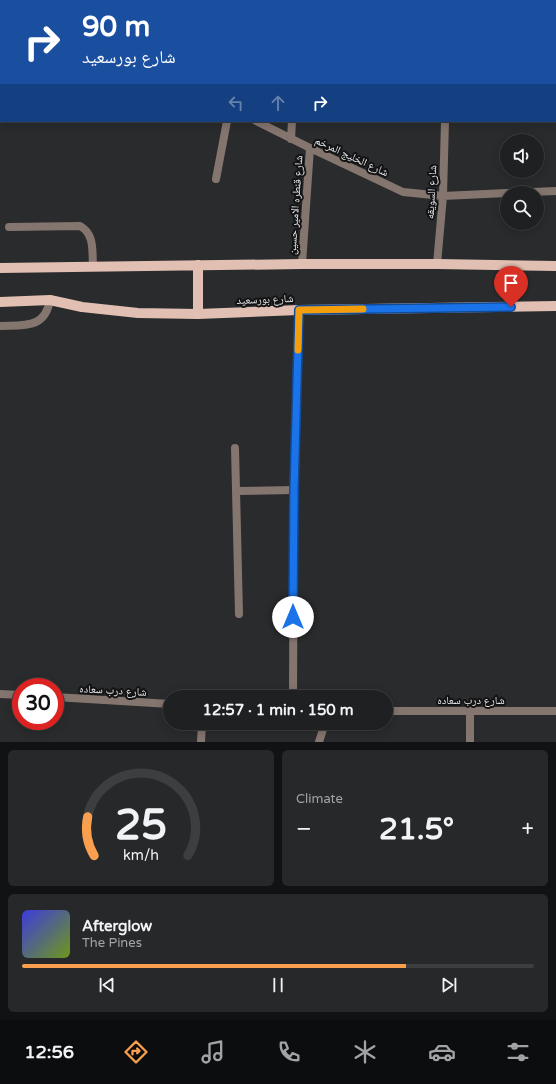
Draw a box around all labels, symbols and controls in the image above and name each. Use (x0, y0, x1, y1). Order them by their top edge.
text: 90 m (82, 10, 150, 44)
icon: right (16, 16, 68, 68)
text: شارع بورسعيد (82, 46, 176, 68)
icon: left (225, 92, 247, 114)
icon: ahead (267, 92, 289, 114)
icon: right (309, 92, 331, 114)
street label: شارع الخليج المرخم (313, 134, 391, 180)
map controls (500, 134, 544, 230)
button: sound (500, 134, 544, 178)
street label: شارع قنطره الامير حسين (286, 155, 305, 255)
street label: شارع السويقه (424, 165, 439, 219)
button: search (500, 186, 544, 230)
pin (494, 266, 528, 307)
icon: arrive (500, 272, 522, 294)
street label: شارع بورسعيد (236, 292, 294, 307)
position arrow (272, 596, 314, 638)
speed limit sign: 30 (12, 678, 64, 730)
street label: شارع درب سعاده (79, 682, 147, 699)
street label: شارع درب سعاده (437, 694, 505, 707)
text: 12:57 · 1 min · 150 m (203, 701, 353, 719)
text: Climate (296, 791, 343, 807)
text: 25 (115, 801, 167, 851)
text: 21.5° (379, 811, 454, 848)
text: − (296, 816, 312, 842)
text: + (522, 816, 534, 842)
text: km/h (123, 847, 159, 864)
text: Afterglow (82, 917, 152, 935)
text: The Pines (82, 935, 142, 951)
icon: previous (96, 974, 118, 996)
icon: pause (267, 974, 289, 996)
icon: next (438, 974, 460, 996)
icon: directions (122, 1038, 150, 1066)
icon: music (199, 1038, 227, 1066)
icon: phone (275, 1038, 303, 1066)
icon: climate (351, 1038, 379, 1066)
icon: car (428, 1038, 456, 1066)
icon: filters (504, 1038, 532, 1066)
text: 12:56 (24, 1041, 74, 1063)

